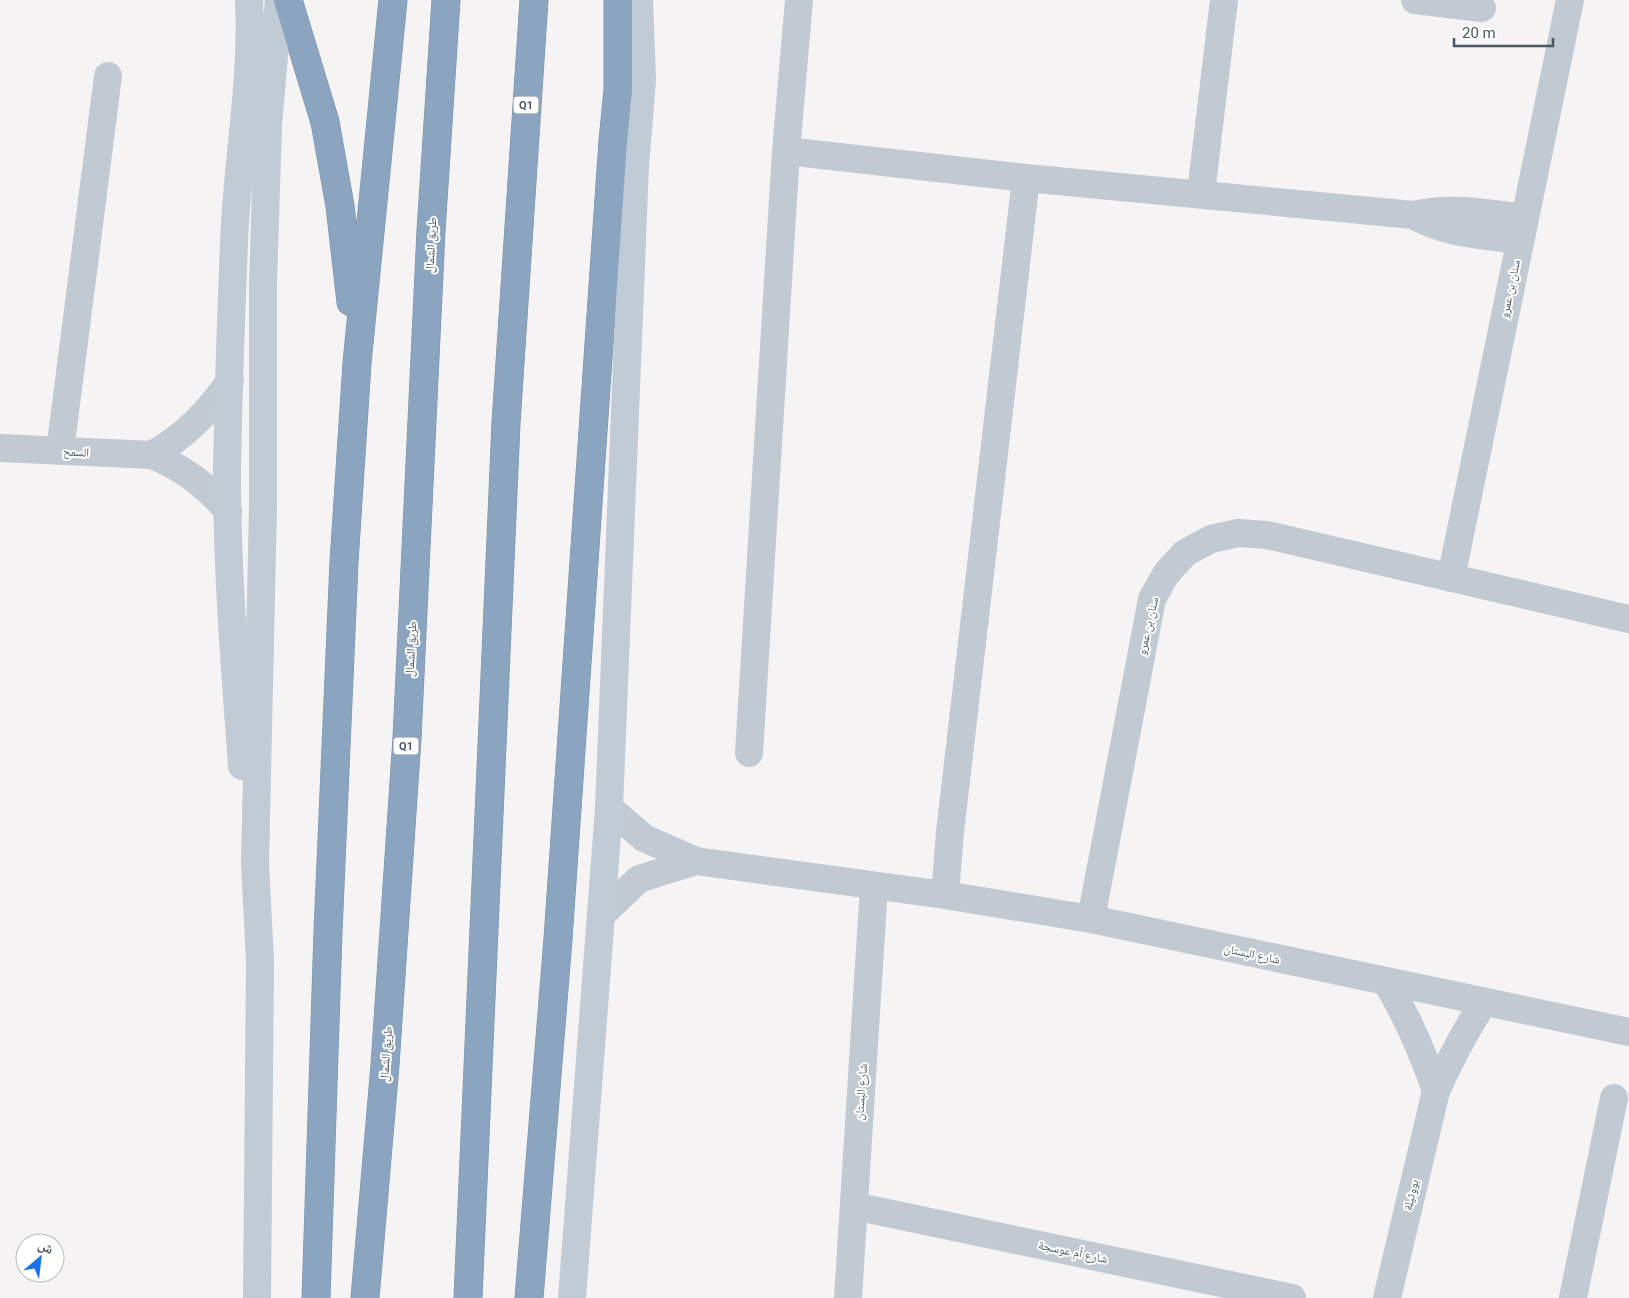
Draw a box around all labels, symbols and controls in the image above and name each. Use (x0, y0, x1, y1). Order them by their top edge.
scale bar (1454, 15, 1553, 47)
text: 20 m (1462, 24, 1496, 42)
road number: Q1 (514, 96, 538, 114)
street label: طريق الشمال (423, 217, 440, 273)
street label: سنان بن عمرو (1497, 258, 1523, 320)
street label: السمح (62, 444, 90, 460)
street label: سنان بن عمرو (1135, 595, 1162, 657)
street label: طريق الشمال (403, 621, 420, 677)
road number: Q1 (394, 738, 418, 754)
street label: شارع البستان (1222, 941, 1281, 968)
street label: طريق الشمال (377, 1025, 395, 1082)
street label: شارع البستان (852, 1063, 871, 1121)
street label: بووثيلة (1401, 1178, 1422, 1212)
north arrow (15, 1233, 65, 1283)
text: ش (35, 1236, 57, 1258)
street label: شارع أم عوسجة (1037, 1238, 1109, 1267)

